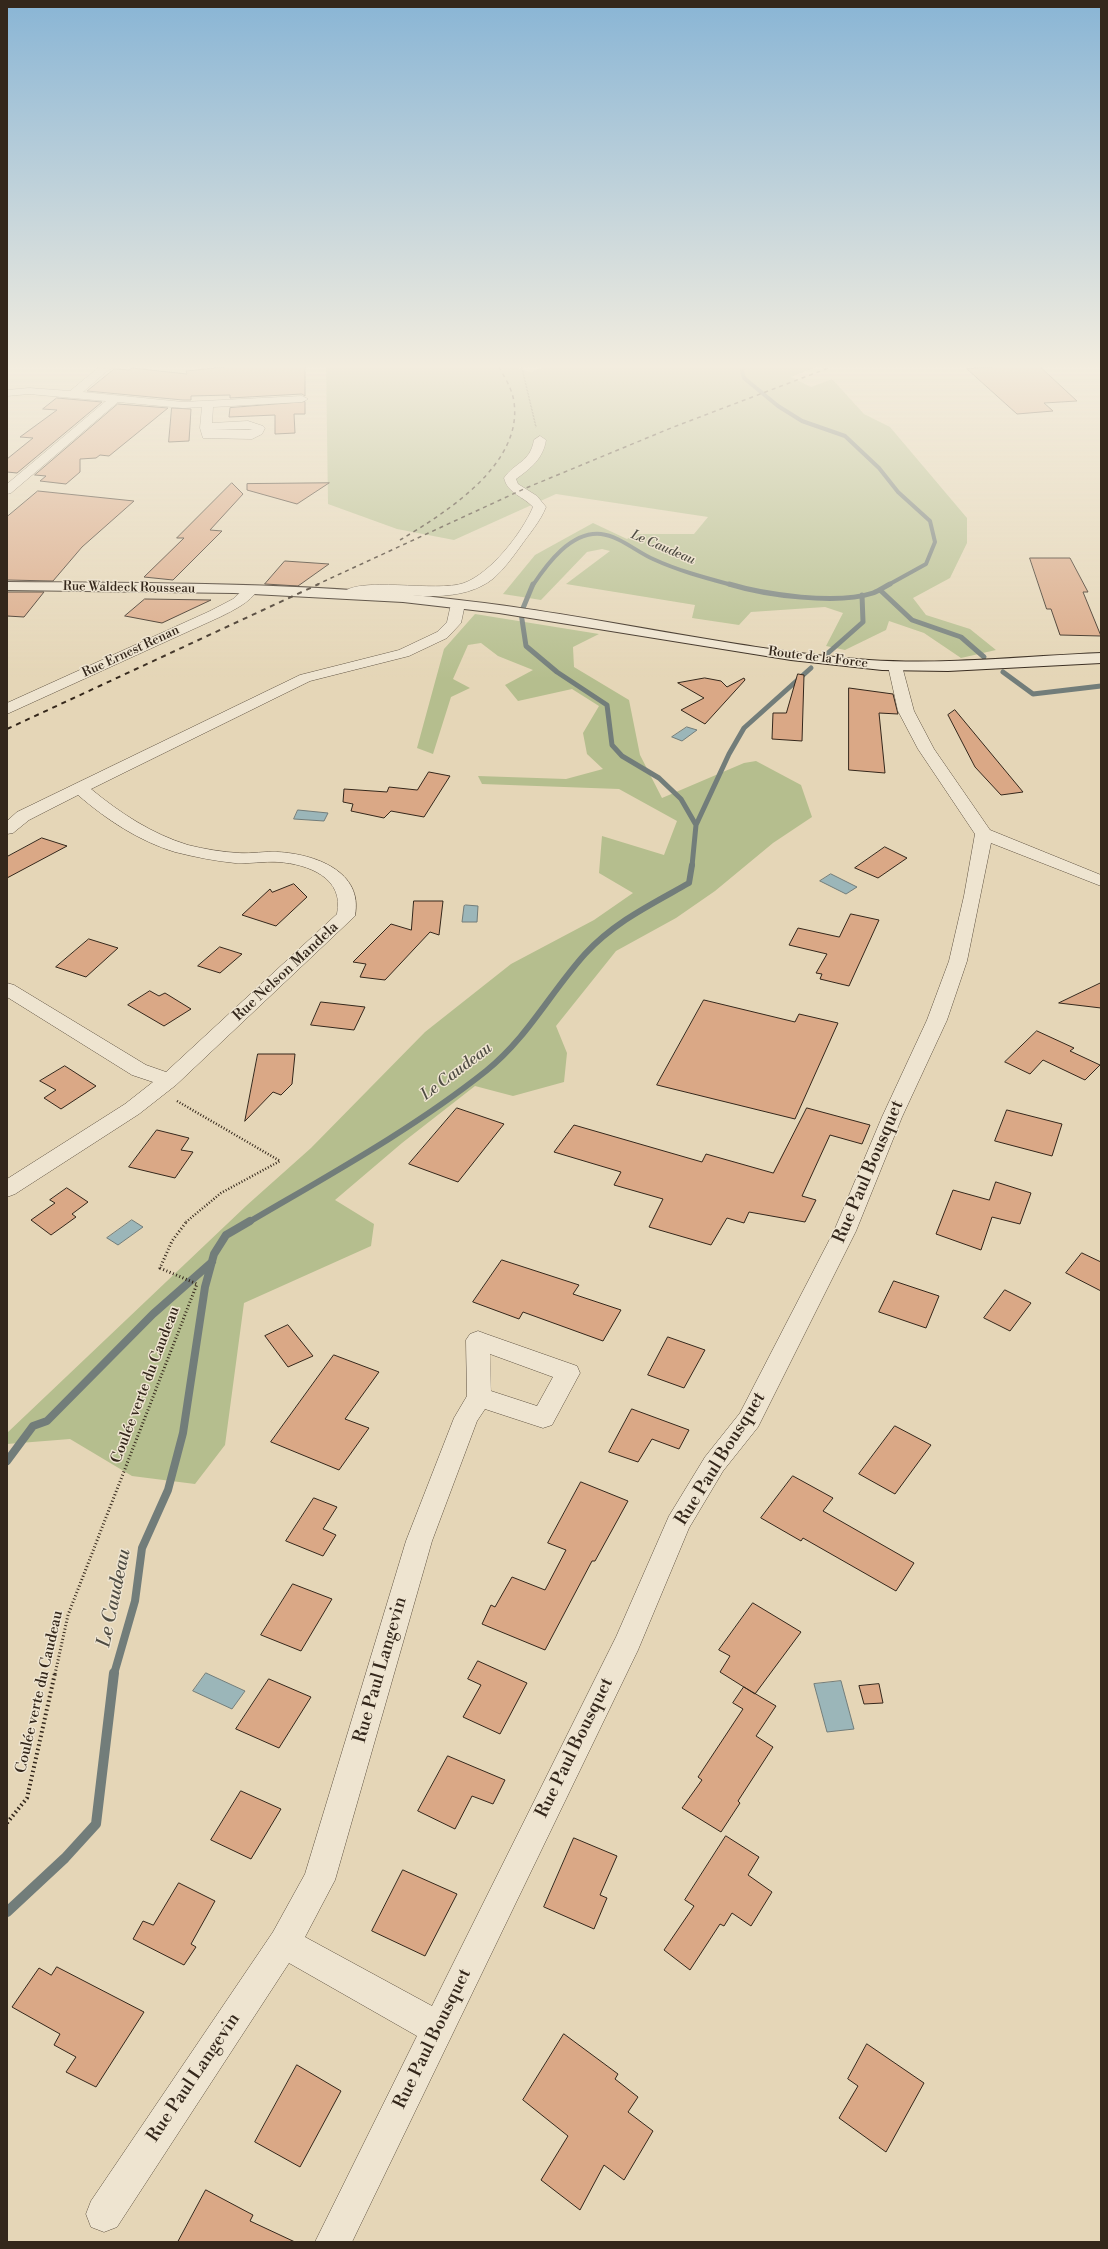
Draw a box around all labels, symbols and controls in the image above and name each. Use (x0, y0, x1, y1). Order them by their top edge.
water label: Le Caudeau (629, 528, 697, 568)
street label: Rue Waldeck Rousseau (63, 579, 195, 597)
street label: Rue Ernest Renan (80, 623, 182, 681)
street label: Route de la Force (767, 644, 869, 672)
street label: Rue Nelson Mandela (230, 919, 342, 1025)
water label: Le Caudeau (418, 1039, 496, 1105)
street label: Rue Paul Bousquet (829, 1097, 909, 1247)
street label: Coulée verte du Caudeau (108, 1304, 184, 1466)
street label: Rue Paul Bousquet (671, 1388, 771, 1530)
water label: Le Caudeau (94, 1547, 136, 1649)
street label: Rue Paul Langevin (350, 1595, 412, 1745)
street label: Coulée verte du Caudeau (13, 1609, 67, 1775)
street label: Rue Paul Bousquet (532, 1674, 618, 1822)
street label: Rue Paul Bousquet (390, 1965, 476, 2113)
street label: Rue Paul Langevin (143, 2009, 245, 2147)

